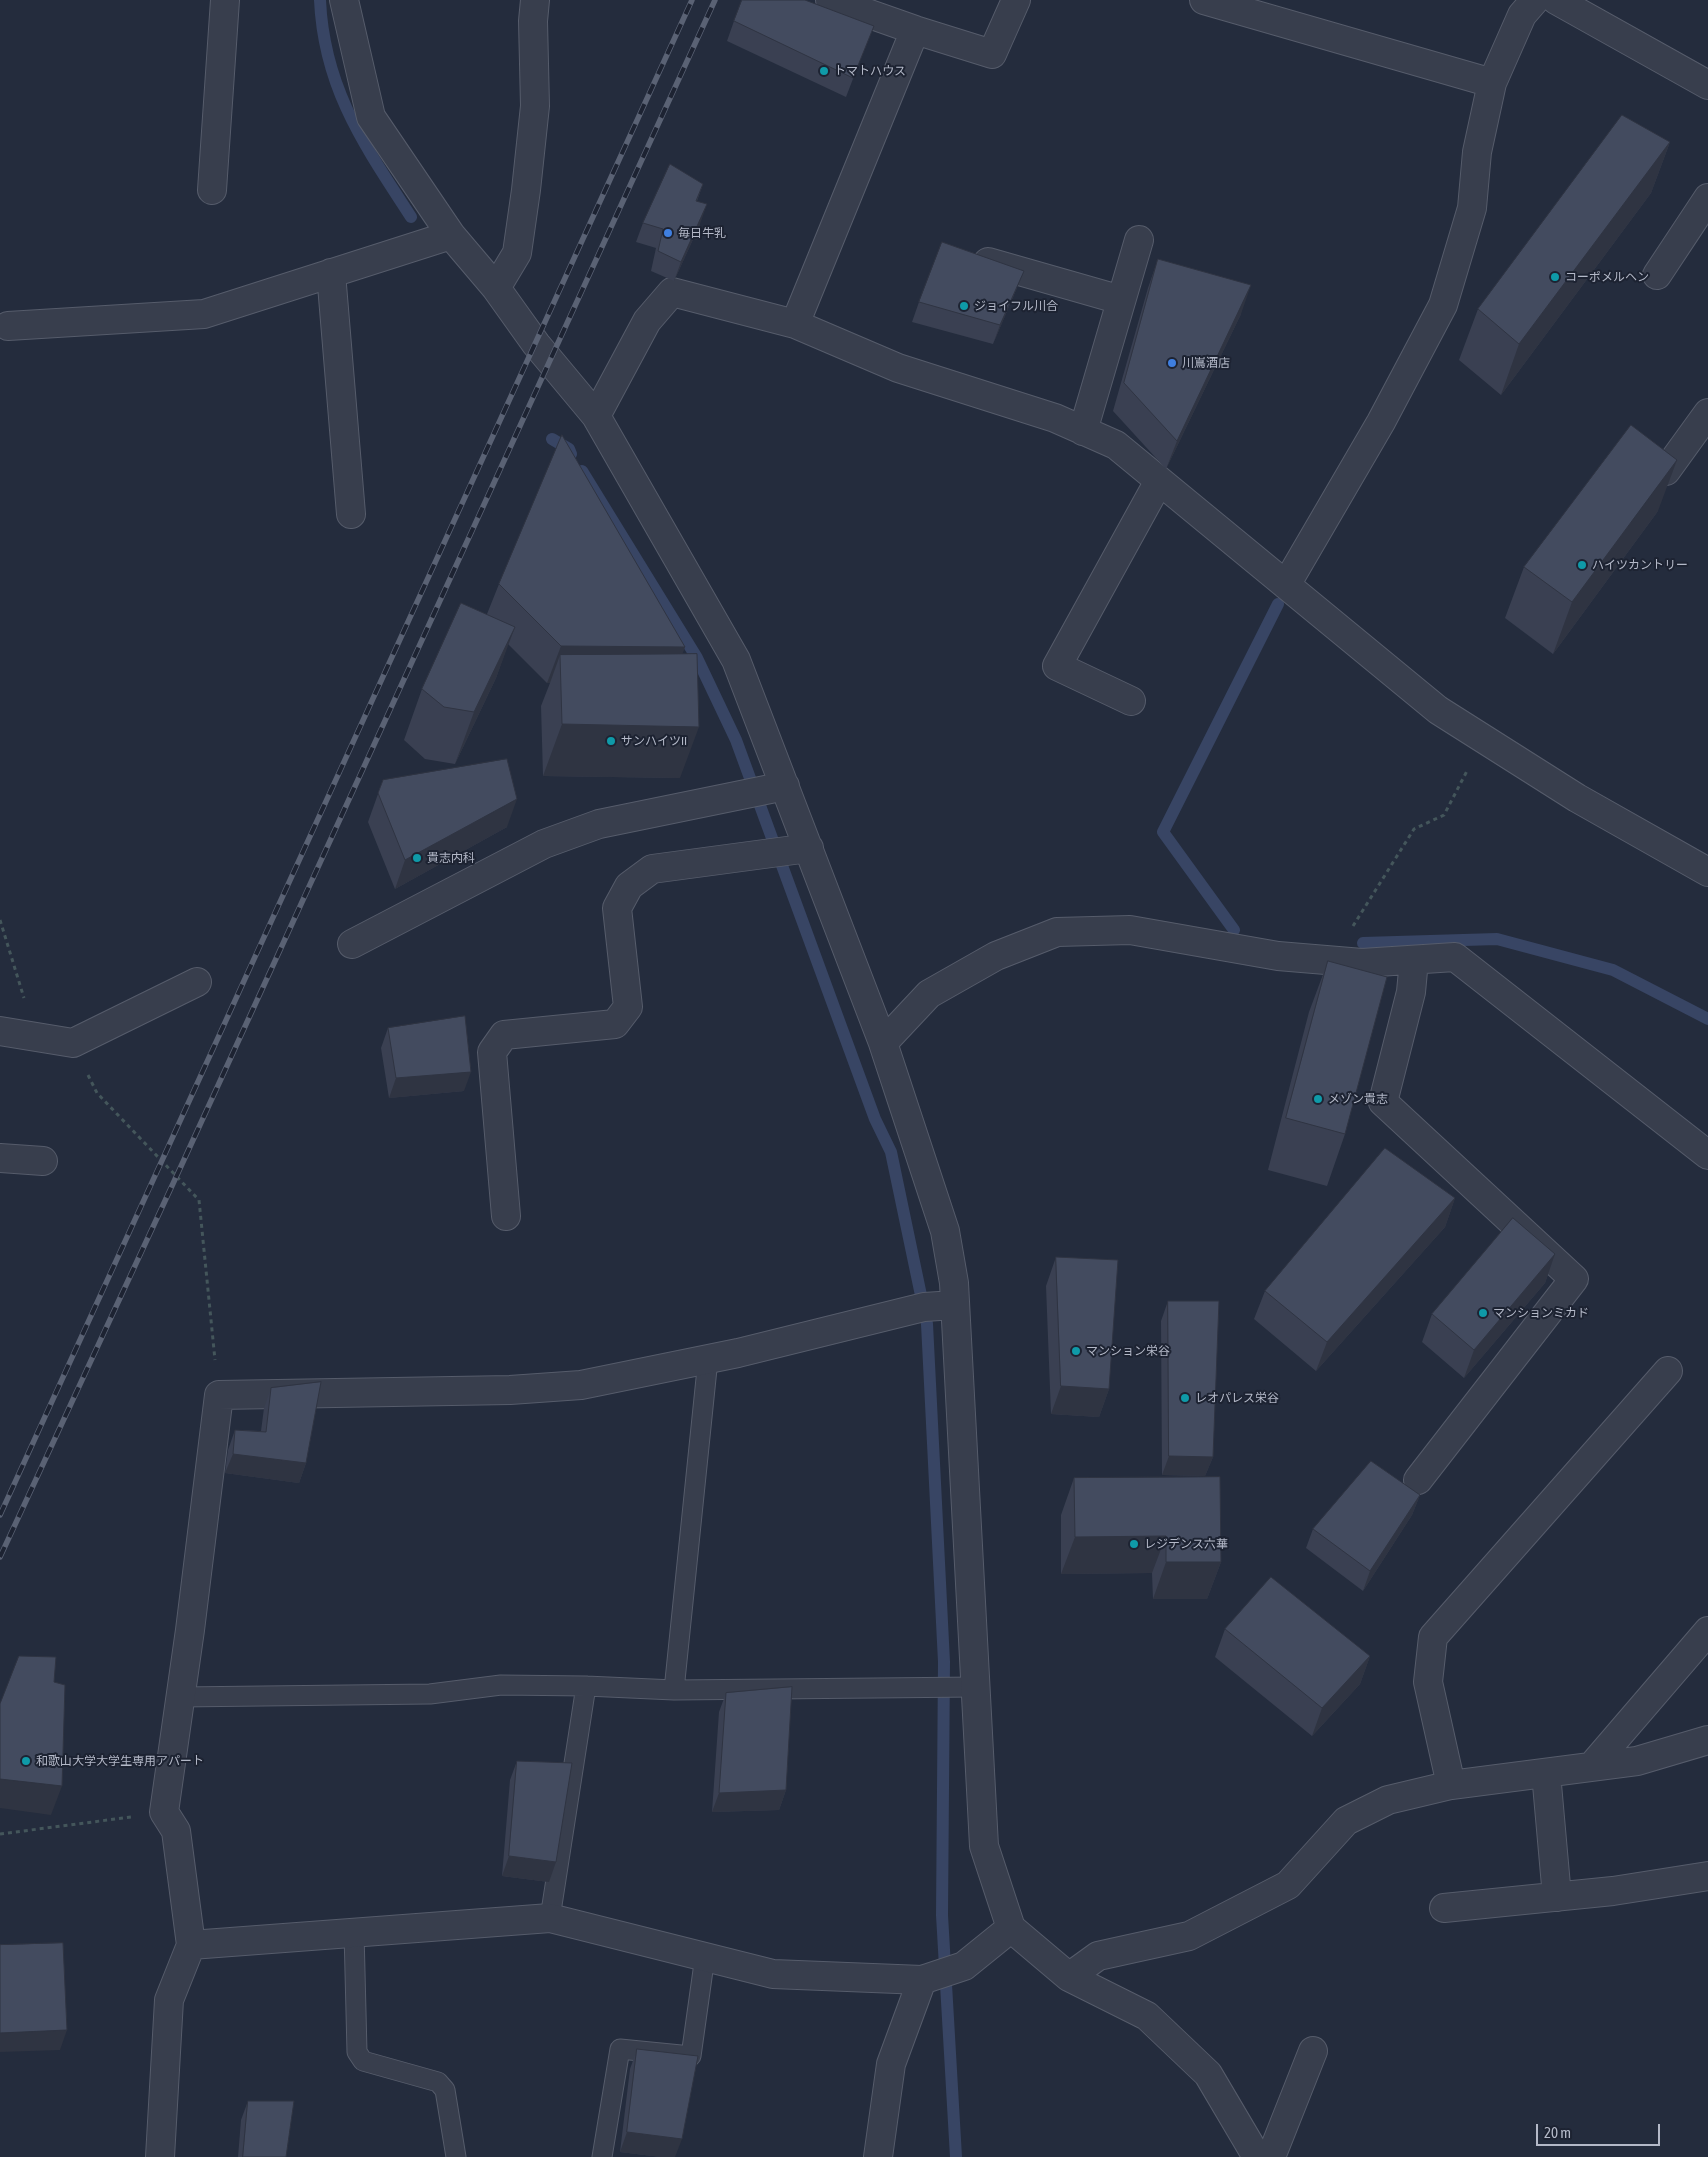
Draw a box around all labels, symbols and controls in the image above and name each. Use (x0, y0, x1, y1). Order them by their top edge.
place label: トマトハウス (834, 64, 906, 78)
marker: トマトハウス (818, 65, 830, 77)
place label: 毎日牛乳 (678, 226, 726, 240)
marker: 毎日牛乳 (662, 227, 674, 239)
place label: コーポメルヘン (1565, 270, 1649, 284)
marker: コーポメルヘン (1549, 271, 1561, 283)
place label: ジョイフル川合 (974, 299, 1058, 313)
marker: ジョイフル川合 (958, 300, 970, 312)
place label: 川嶌酒店 (1182, 356, 1230, 370)
marker: 川嶌酒店 (1166, 357, 1178, 369)
place label: ハイツカントリー (1592, 558, 1688, 572)
marker: ハイツカントリー (1576, 559, 1588, 571)
place label: サンハイツII (621, 734, 687, 748)
marker: サンハイツII (605, 735, 617, 747)
place label: 貴志内科 (427, 851, 475, 865)
marker: 貴志内科 (411, 852, 423, 864)
place label: メゾン貴志 (1328, 1092, 1388, 1106)
marker: メゾン貴志 (1312, 1093, 1324, 1105)
place label: マンションミカド (1493, 1306, 1589, 1320)
marker: マンションミカド (1477, 1307, 1489, 1319)
place label: マンション栄谷 (1086, 1344, 1170, 1358)
marker: マンション栄谷 (1070, 1345, 1082, 1357)
place label: レオパレス栄谷 (1195, 1391, 1279, 1405)
marker: レオパレス栄谷 (1179, 1392, 1191, 1404)
place label: レジデンス六華 (1144, 1537, 1228, 1551)
marker: レジデンス六華 (1128, 1538, 1140, 1550)
place label: 和歌山大学大学生専用アパート (36, 1754, 204, 1768)
marker: 和歌山大学大学生専用アパート (20, 1755, 32, 1767)
scale bar (1538, 2114, 1662, 2146)
text: 20 m (1544, 2124, 1571, 2141)

